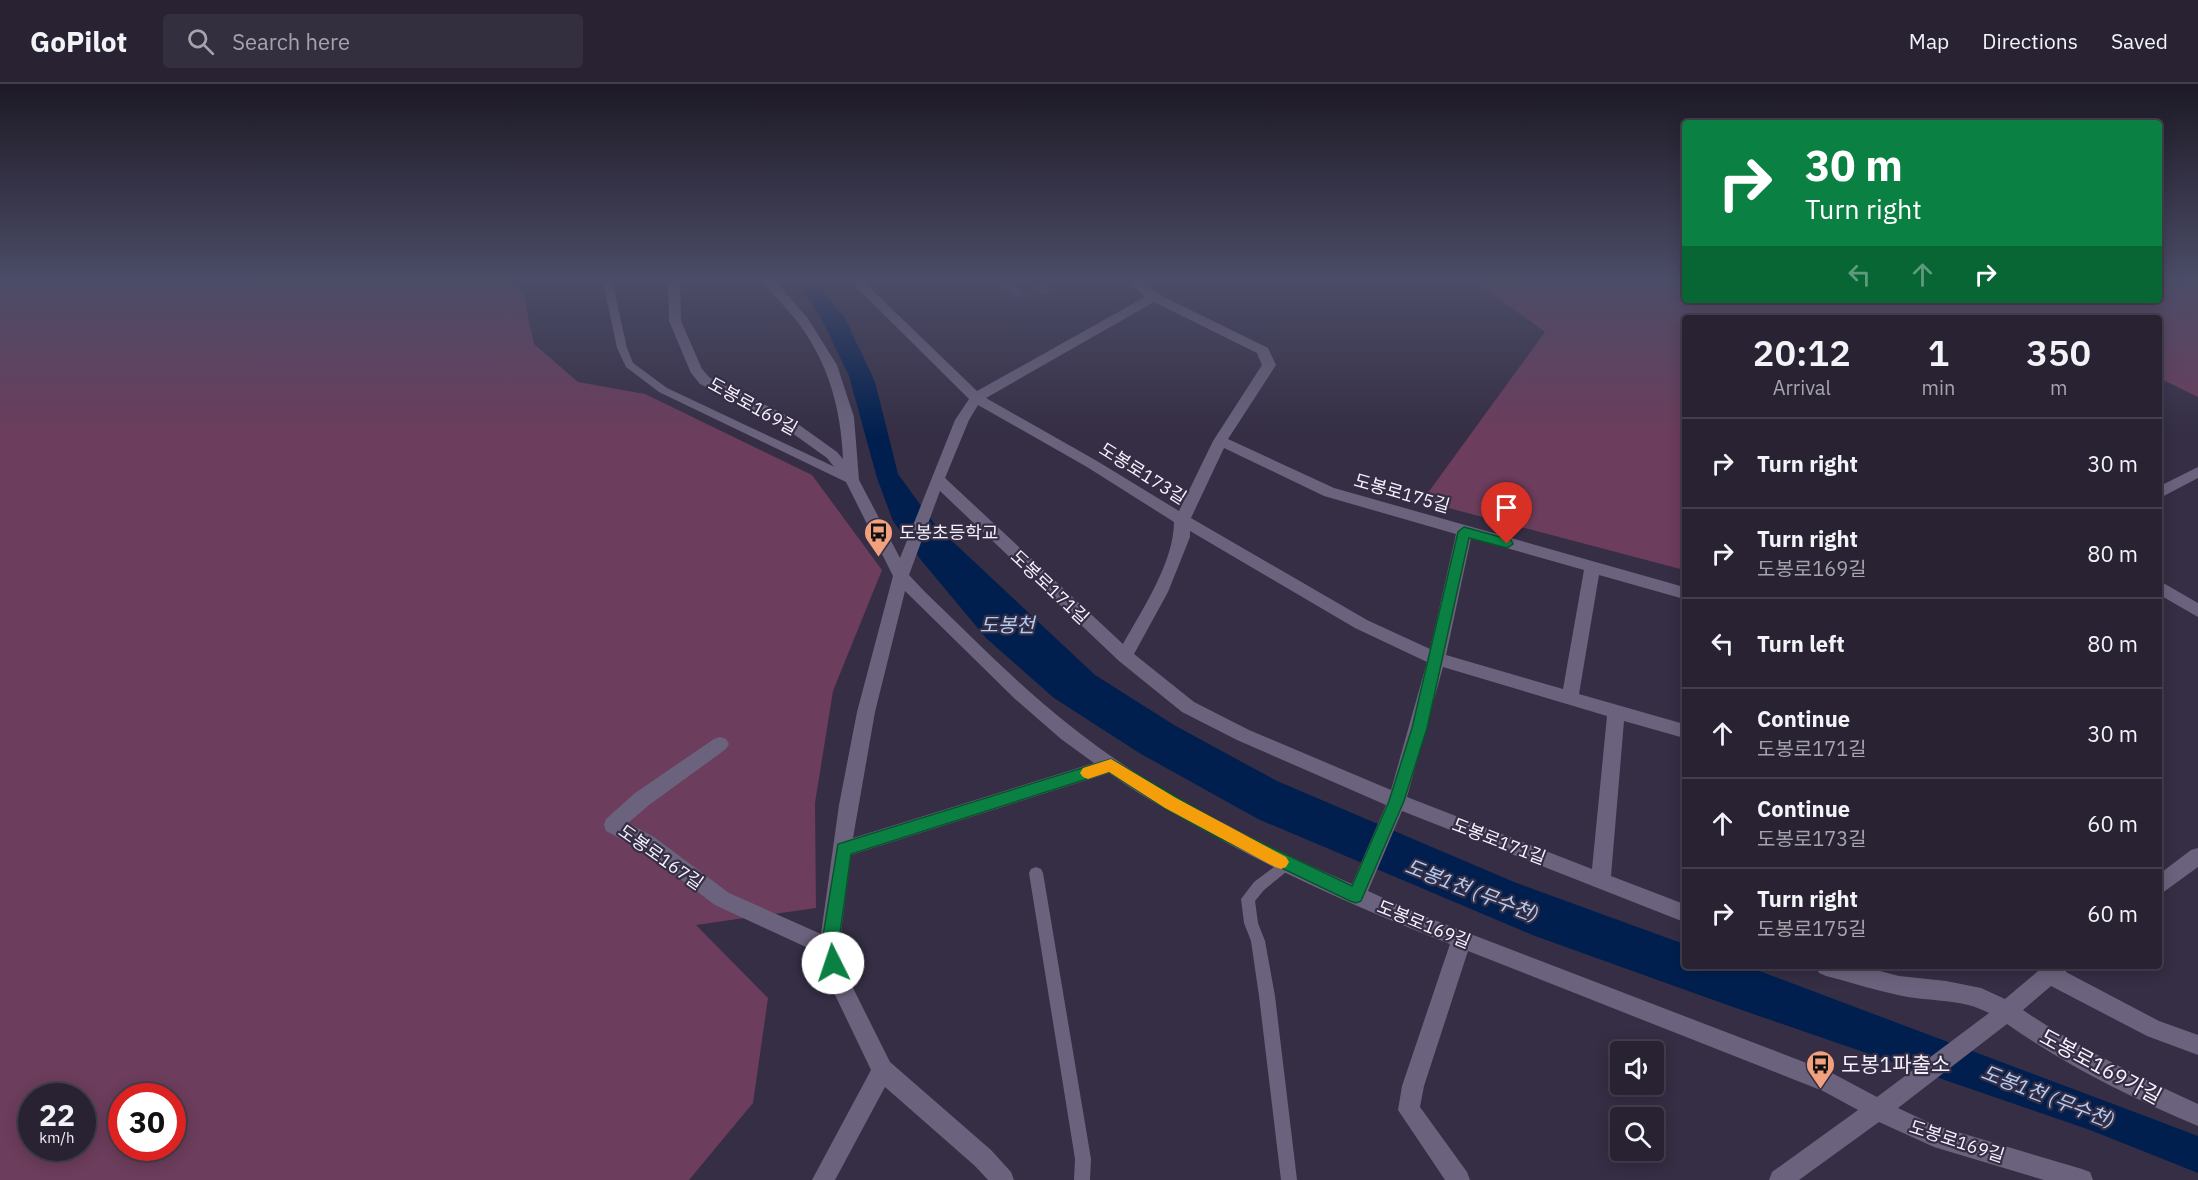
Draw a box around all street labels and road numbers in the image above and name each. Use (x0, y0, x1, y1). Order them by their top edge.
street label: 도봉로169길 (704, 372, 802, 440)
street label: 도봉로173길 (1095, 437, 1191, 509)
street label: 도봉로175길 (1351, 468, 1453, 518)
street label: 도봉로171길 (1006, 545, 1094, 629)
street label: 도봉로171길 (1449, 813, 1549, 869)
street label: 도봉로167길 (614, 819, 708, 895)
street label: 도봉로169길 (1374, 895, 1474, 953)
street label: 도봉로169가길 (2035, 1022, 2167, 1110)
street label: 도봉로169길 (1907, 1115, 2007, 1167)

